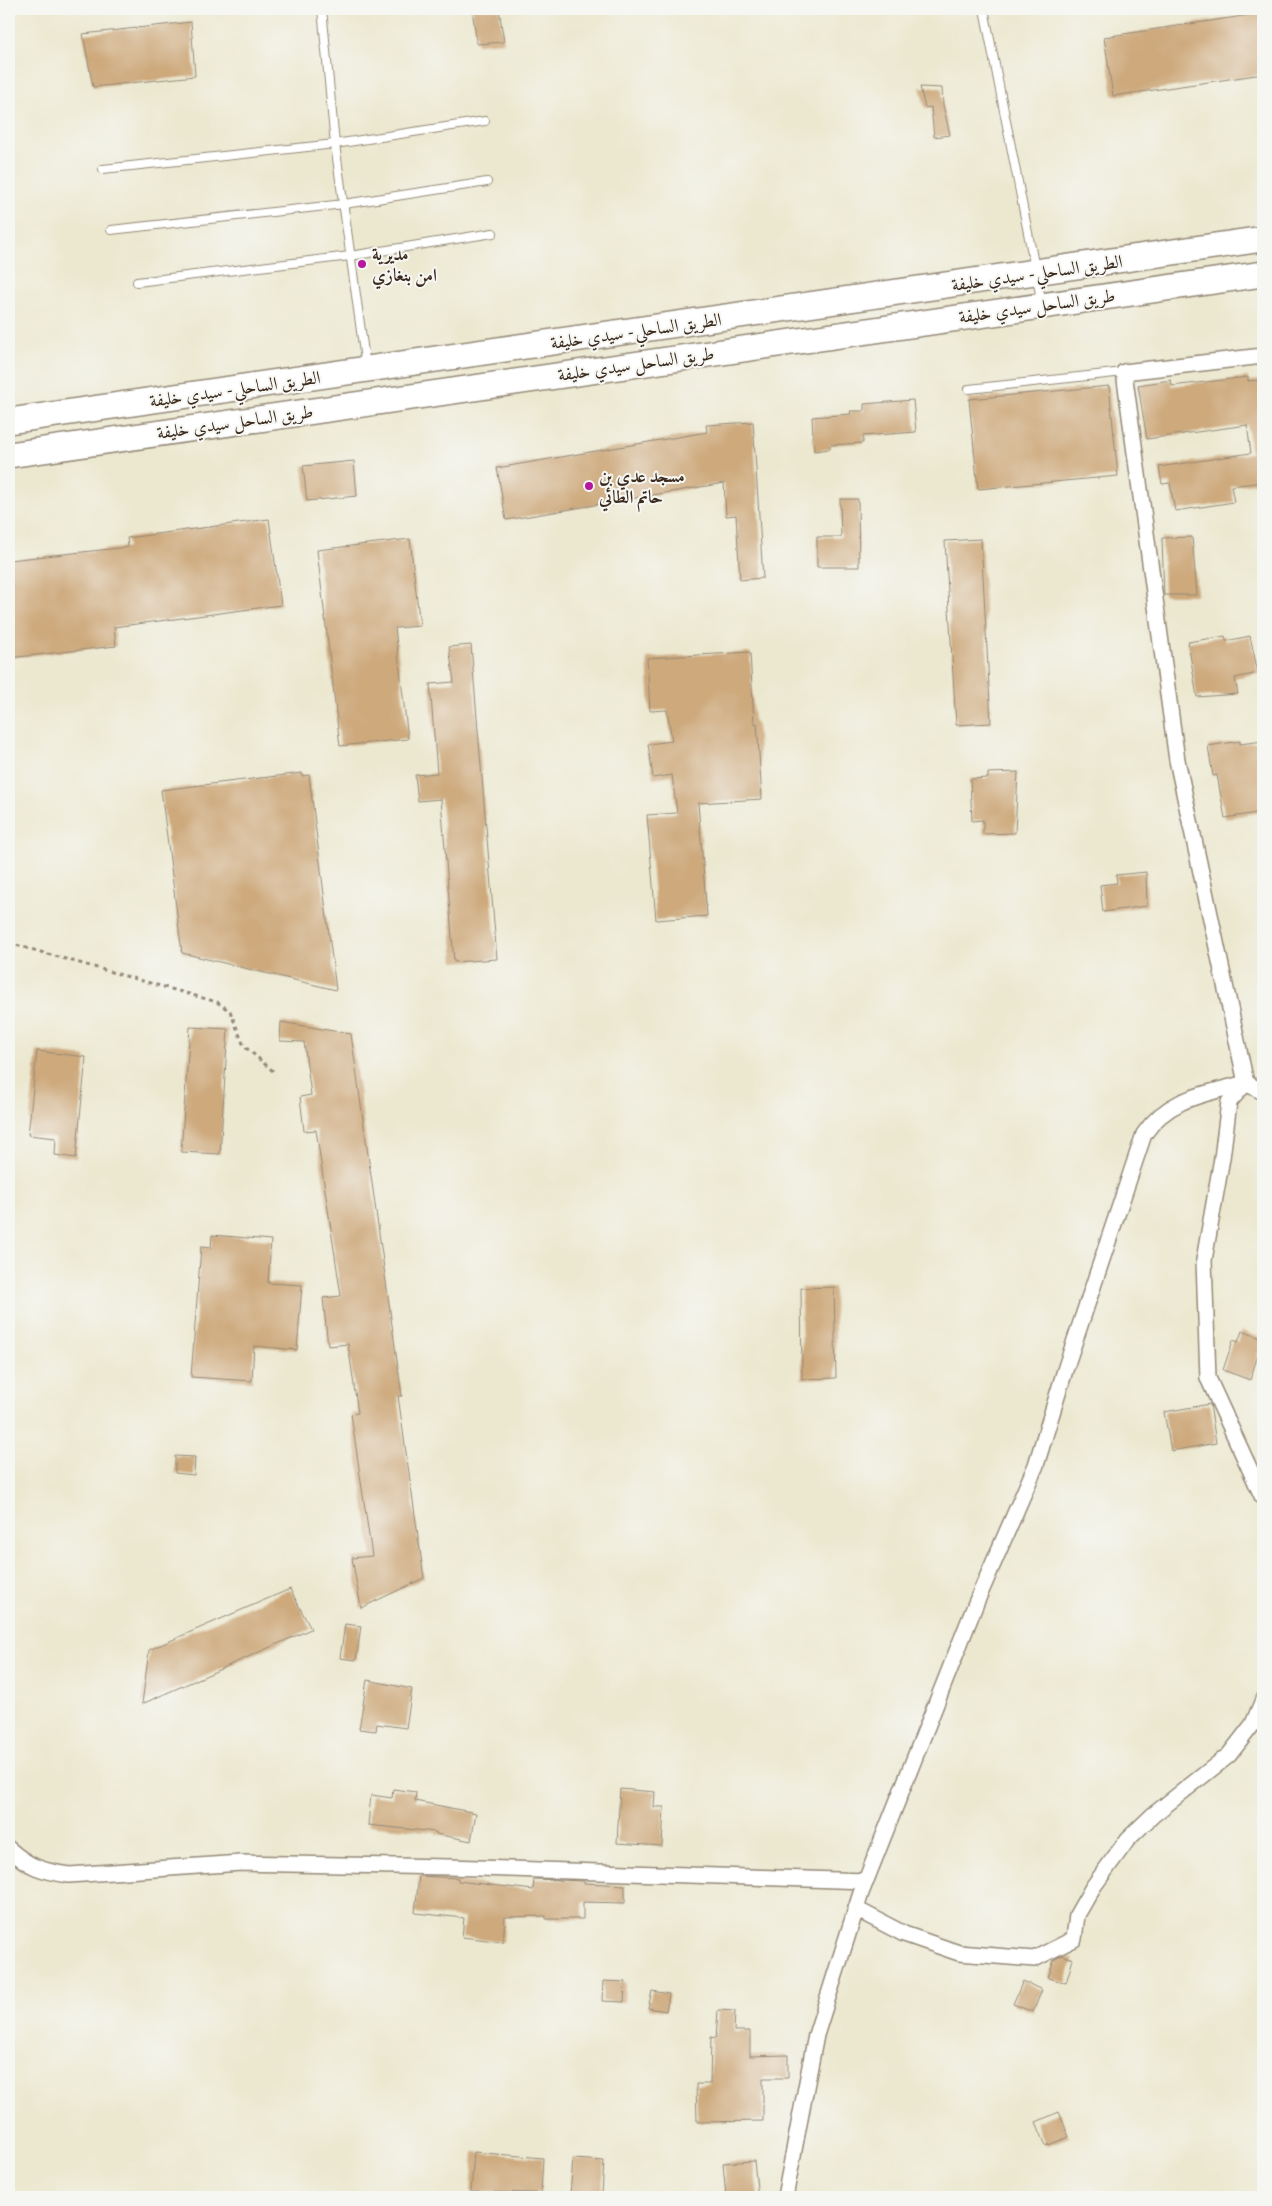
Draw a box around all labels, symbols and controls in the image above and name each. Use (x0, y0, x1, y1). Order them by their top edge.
place label: مديرية امن بنغازي (372, 243, 437, 290)
street label: الطريق الساحلي- سيدي خليفة (950, 250, 1125, 302)
marker: مديرية امن بنغازي (356, 258, 368, 270)
street label: طريق الساحل سيدي خليفة (957, 284, 1117, 332)
street label: الطريق الساحلي- سيدي خليفة (549, 308, 724, 360)
street label: طريق الساحل سيدي خليفة (556, 342, 716, 390)
street label: الطريق الساحلي- سيدي خليفة (148, 366, 323, 418)
street label: طريق الساحل سيدي خليفة (155, 400, 315, 448)
place label: مسجد عدي بن حاتم الطائي (598, 465, 685, 513)
marker: مسجد عدي بن حاتم الطائي (583, 480, 595, 492)

